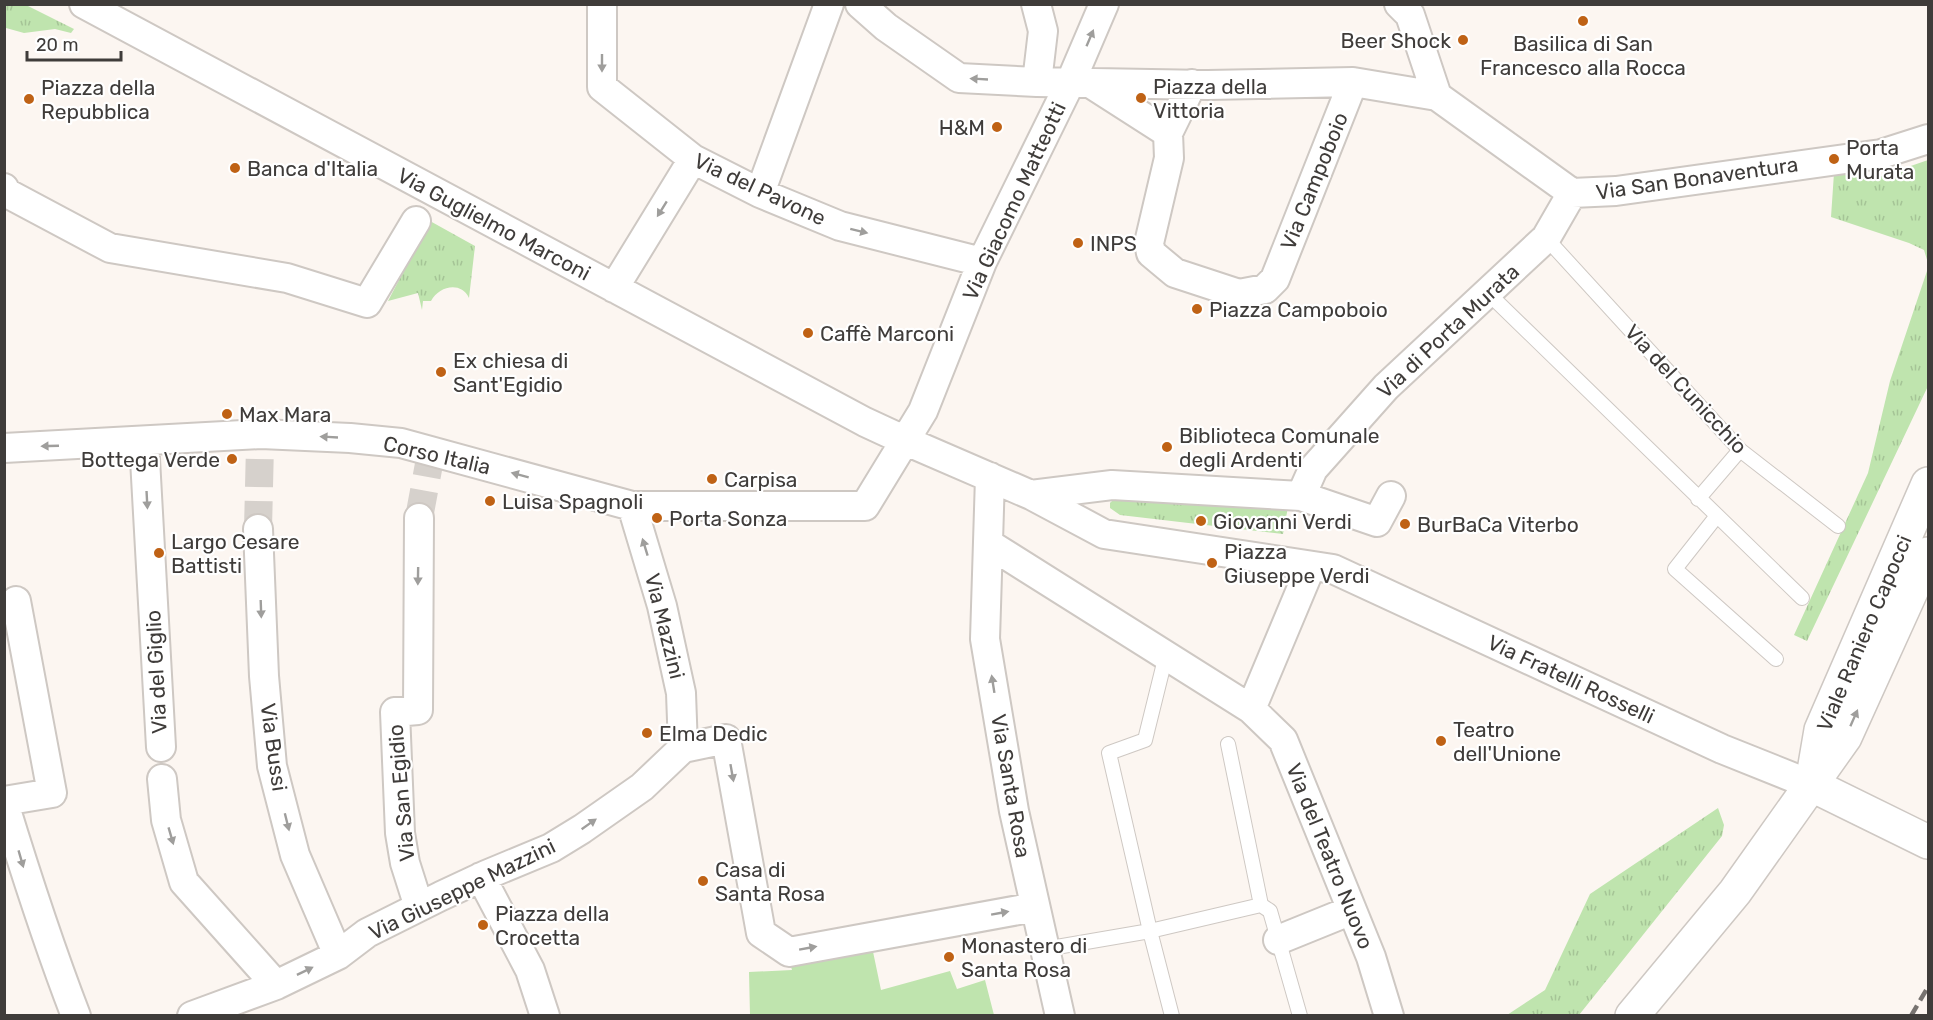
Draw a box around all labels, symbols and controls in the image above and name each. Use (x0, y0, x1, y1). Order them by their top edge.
marker: Basilica di San Francesco alla Rocca (1576, 14, 1590, 28)
scale bar (27, 24, 122, 62)
place label: Beer Shock (1340, 28, 1451, 53)
one-way arrow (1085, 30, 1094, 47)
place label: Basilica di San Francesco alla Rocca (1480, 31, 1686, 80)
marker: Beer Shock (1456, 33, 1470, 47)
text: 20 m (36, 34, 78, 56)
one-way arrow (597, 53, 607, 72)
one-way arrow (969, 74, 988, 83)
place label: Piazza della Vittoria (1153, 74, 1267, 123)
place label: Piazza della Repubblica (41, 75, 155, 124)
marker: Piazza della Vittoria (1134, 91, 1148, 105)
marker: Piazza della Repubblica (22, 92, 36, 106)
street label: Via Giacomo Matteotti (957, 98, 1071, 304)
street label: Via Campoboio (1275, 109, 1353, 253)
place label: H&M (939, 115, 985, 140)
marker: H&M (990, 120, 1004, 134)
place label: Porta Murata (1846, 135, 1914, 184)
street label: Via del Pavone (690, 148, 830, 230)
street label: Via San Bonaventura (1594, 151, 1800, 205)
marker: Porta Murata (1827, 152, 1841, 166)
place label: Banca d'Italia (247, 156, 378, 181)
marker: Banca d'Italia (228, 161, 242, 175)
street label: Via Guglielmo Marconi (393, 162, 595, 286)
one-way arrow (657, 201, 668, 217)
one-way arrow (849, 227, 868, 237)
place label: INPS (1090, 231, 1137, 256)
marker: INPS (1071, 236, 1085, 250)
street label: Via di Porta Murata (1372, 259, 1524, 403)
place label: Piazza Campoboio (1209, 297, 1388, 322)
marker: Piazza Campoboio (1190, 302, 1204, 316)
street label: Via del Cunicchio (1620, 319, 1752, 459)
place label: Caffè Marconi (820, 321, 954, 346)
marker: Caffè Marconi (801, 326, 815, 340)
place label: Ex chiesa di Sant'Egidio (453, 348, 568, 397)
marker: Ex chiesa di Sant'Egidio (434, 365, 448, 379)
place label: Max Mara (239, 402, 331, 427)
marker: Max Mara (220, 407, 234, 421)
place label: Biblioteca Comunale degli Ardenti (1179, 423, 1380, 472)
street label: Corso Italia (381, 431, 493, 479)
one-way arrow (319, 433, 338, 442)
marker: Biblioteca Comunale degli Ardenti (1160, 440, 1174, 454)
one-way arrow (41, 441, 60, 450)
place label: Bottega Verde (81, 447, 220, 472)
marker: Bottega Verde (225, 452, 239, 466)
place label: Carpisa (724, 467, 797, 492)
one-way arrow (510, 470, 528, 479)
marker: Carpisa (705, 472, 719, 486)
place label: Luisa Spagnoli (502, 489, 643, 514)
one-way arrow (142, 490, 151, 509)
marker: Luisa Spagnoli (483, 494, 497, 508)
place label: Porta Sonza (669, 506, 787, 531)
place label: Giovanni Verdi (1213, 509, 1352, 534)
marker: Porta Sonza (650, 511, 664, 525)
place label: BurBaCa Viterbo (1417, 512, 1579, 537)
marker: Giovanni Verdi (1194, 514, 1208, 528)
marker: BurBaCa Viterbo (1398, 517, 1412, 531)
place label: Largo Cesare Battisti (171, 529, 300, 578)
street label: Viale Raniero Capocci (1811, 531, 1917, 735)
one-way arrow (640, 538, 649, 556)
place label: Piazza Giuseppe Verdi (1224, 539, 1370, 588)
marker: Largo Cesare Battisti (152, 546, 166, 560)
marker: Piazza Giuseppe Verdi (1205, 556, 1219, 570)
one-way arrow (413, 567, 422, 586)
street label: Via Mazzini (640, 571, 690, 681)
one-way arrow (257, 599, 266, 618)
street label: Via del Giglio (140, 609, 172, 735)
street label: Via Fratelli Rosselli (1484, 629, 1658, 729)
one-way arrow (988, 675, 997, 694)
street label: Via Bussi (255, 701, 293, 793)
one-way arrow (1850, 709, 1859, 727)
street label: Via Santa Rosa (986, 712, 1036, 860)
place label: Teatro dell'Unione (1453, 717, 1561, 766)
place label: Elma Dedic (659, 721, 768, 746)
street label: Via San Egidio (383, 723, 419, 863)
marker: Elma Dedic (640, 726, 654, 740)
marker: Teatro dell'Unione (1434, 734, 1448, 748)
street label: Via del Teatro Nuovo (1281, 759, 1379, 953)
one-way arrow (728, 764, 737, 783)
one-way arrow (283, 813, 292, 831)
one-way arrow (581, 818, 597, 830)
one-way arrow (167, 827, 176, 845)
street label: Via Giuseppe Mazzini (365, 833, 559, 945)
one-way arrow (17, 851, 26, 869)
place label: Casa di Santa Rosa (715, 857, 825, 906)
marker: Casa di Santa Rosa (696, 874, 710, 888)
place label: Piazza della Crocetta (495, 901, 609, 950)
one-way arrow (991, 908, 1010, 917)
marker: Piazza della Crocetta (476, 918, 490, 932)
place label: Monastero di Santa Rosa (961, 933, 1087, 982)
one-way arrow (799, 943, 818, 952)
marker: Monastero di Santa Rosa (942, 950, 956, 964)
one-way arrow (296, 966, 313, 976)

